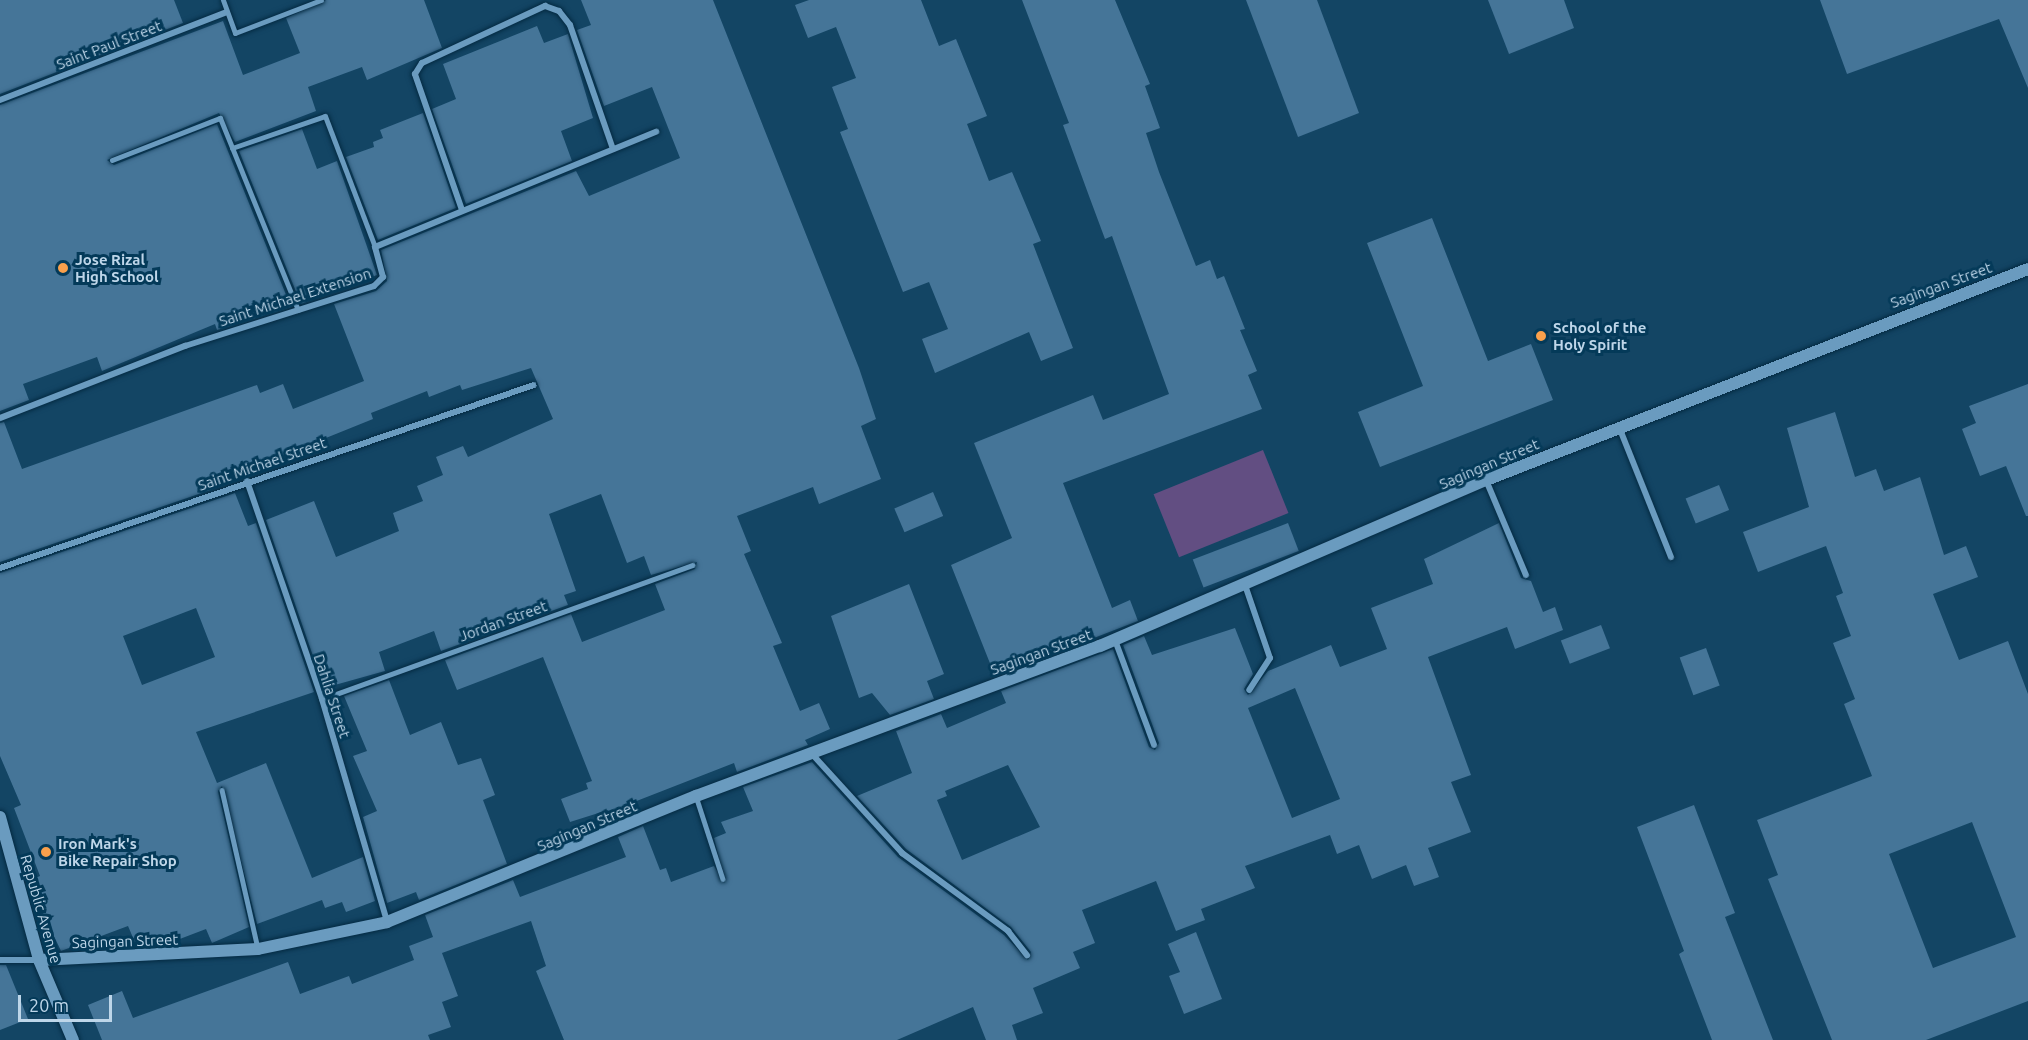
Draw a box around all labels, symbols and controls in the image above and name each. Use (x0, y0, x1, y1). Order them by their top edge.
street label: Saint Paul Street (54, 17, 164, 73)
place label: Jose Rizal High School (75, 250, 158, 285)
street label: Sagingan Street (1888, 258, 1994, 312)
marker: Jose Rizal High School (56, 261, 70, 275)
street label: Saint Michael Extension (217, 264, 373, 330)
place label: School of the Holy Spirit (1553, 318, 1646, 353)
marker: School of the Holy Spirit (1534, 329, 1548, 343)
street label: Saint Michael Street (195, 434, 329, 494)
street label: Sagingan Street (1436, 435, 1542, 493)
street label: Jordan Street (457, 597, 549, 645)
street label: Sagingan Street (988, 625, 1094, 679)
street label: Dahlia Street (310, 652, 354, 740)
street label: Sagingan Street (534, 797, 640, 855)
place label: Iron Mark's Bike Repair Shop (58, 834, 177, 869)
marker: Iron Mark's Bike Repair Shop (39, 845, 53, 859)
street label: Republic Avenue (17, 853, 65, 965)
street label: Sagingan Street (71, 930, 179, 952)
scale bar (21, 983, 116, 1021)
text: 20 m (29, 995, 69, 1015)

